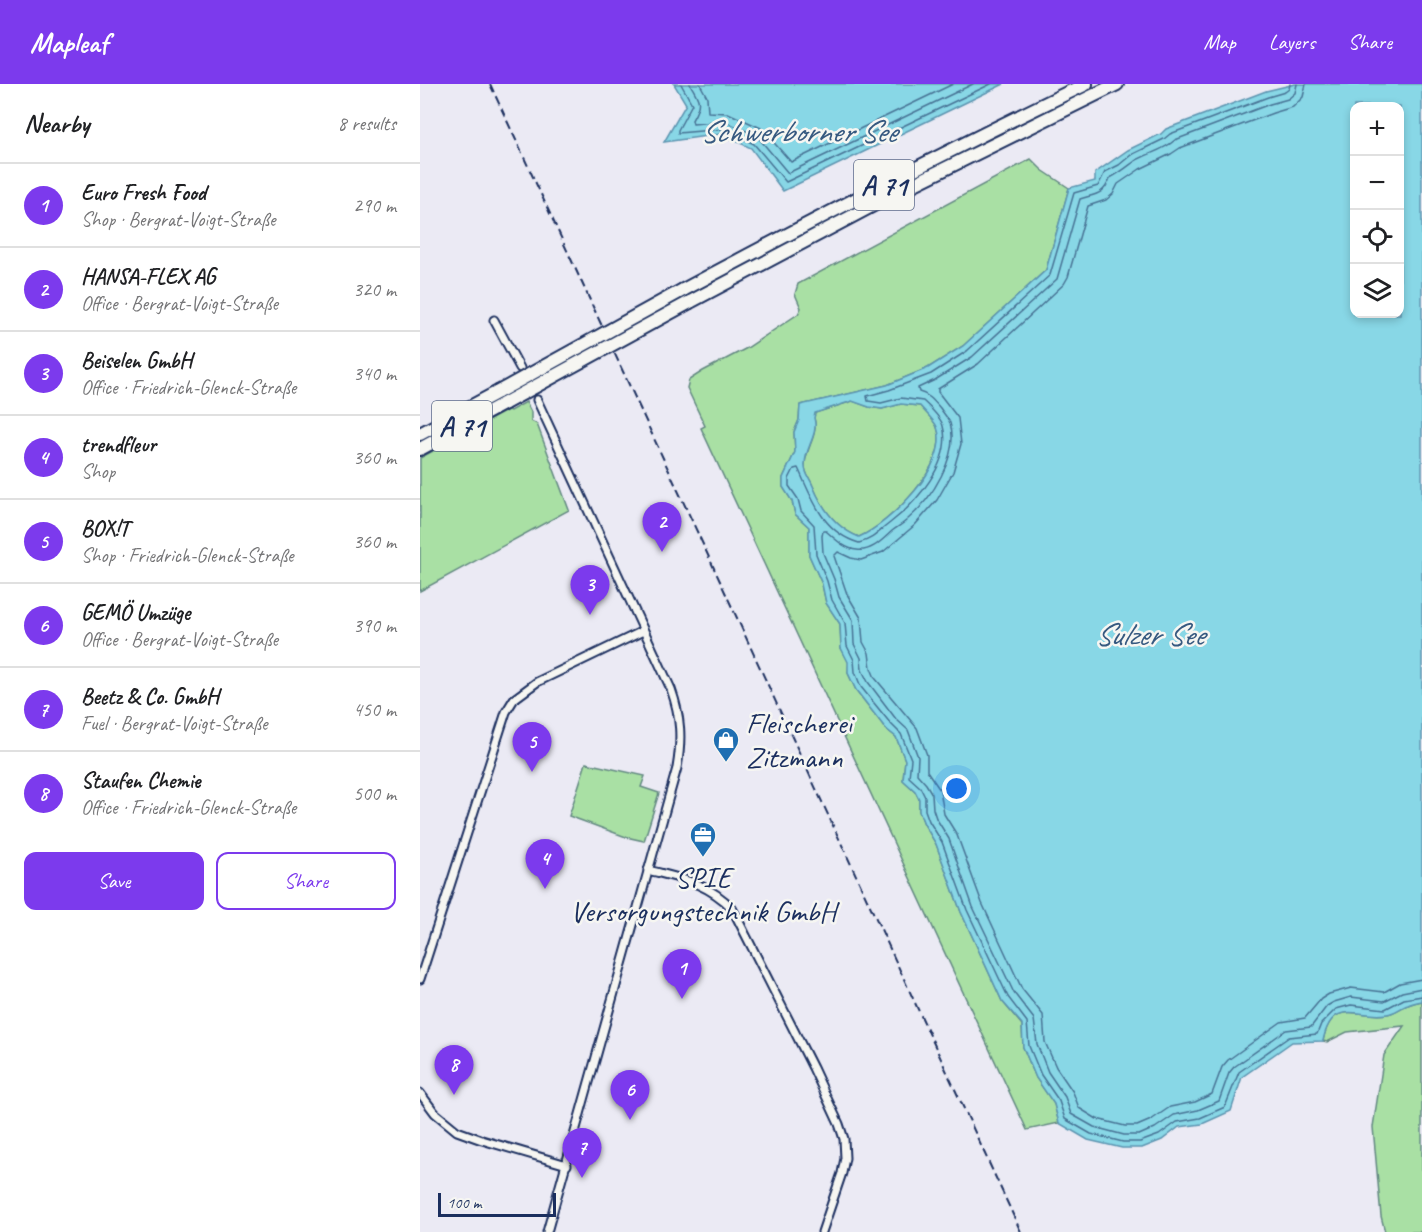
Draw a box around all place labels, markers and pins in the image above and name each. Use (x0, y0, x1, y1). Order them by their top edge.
pin: 2 (642, 502, 682, 552)
pin: 3 (570, 566, 610, 615)
place label: Fleischerei Zitzmann (746, 704, 855, 776)
pin: 5 (512, 722, 552, 772)
shop icon: Fleischerei Zitzmann (711, 725, 741, 763)
office icon: SPIE Versorgungstechnik GmbH (688, 820, 718, 858)
pin: 4 (526, 840, 564, 889)
place label: SPIE Versorgungstechnik GmbH (570, 858, 840, 930)
pin: 1 (662, 950, 702, 999)
pin: 8 (435, 1046, 474, 1095)
pin: 6 (610, 1070, 650, 1120)
pin: 7 (562, 1128, 602, 1178)

